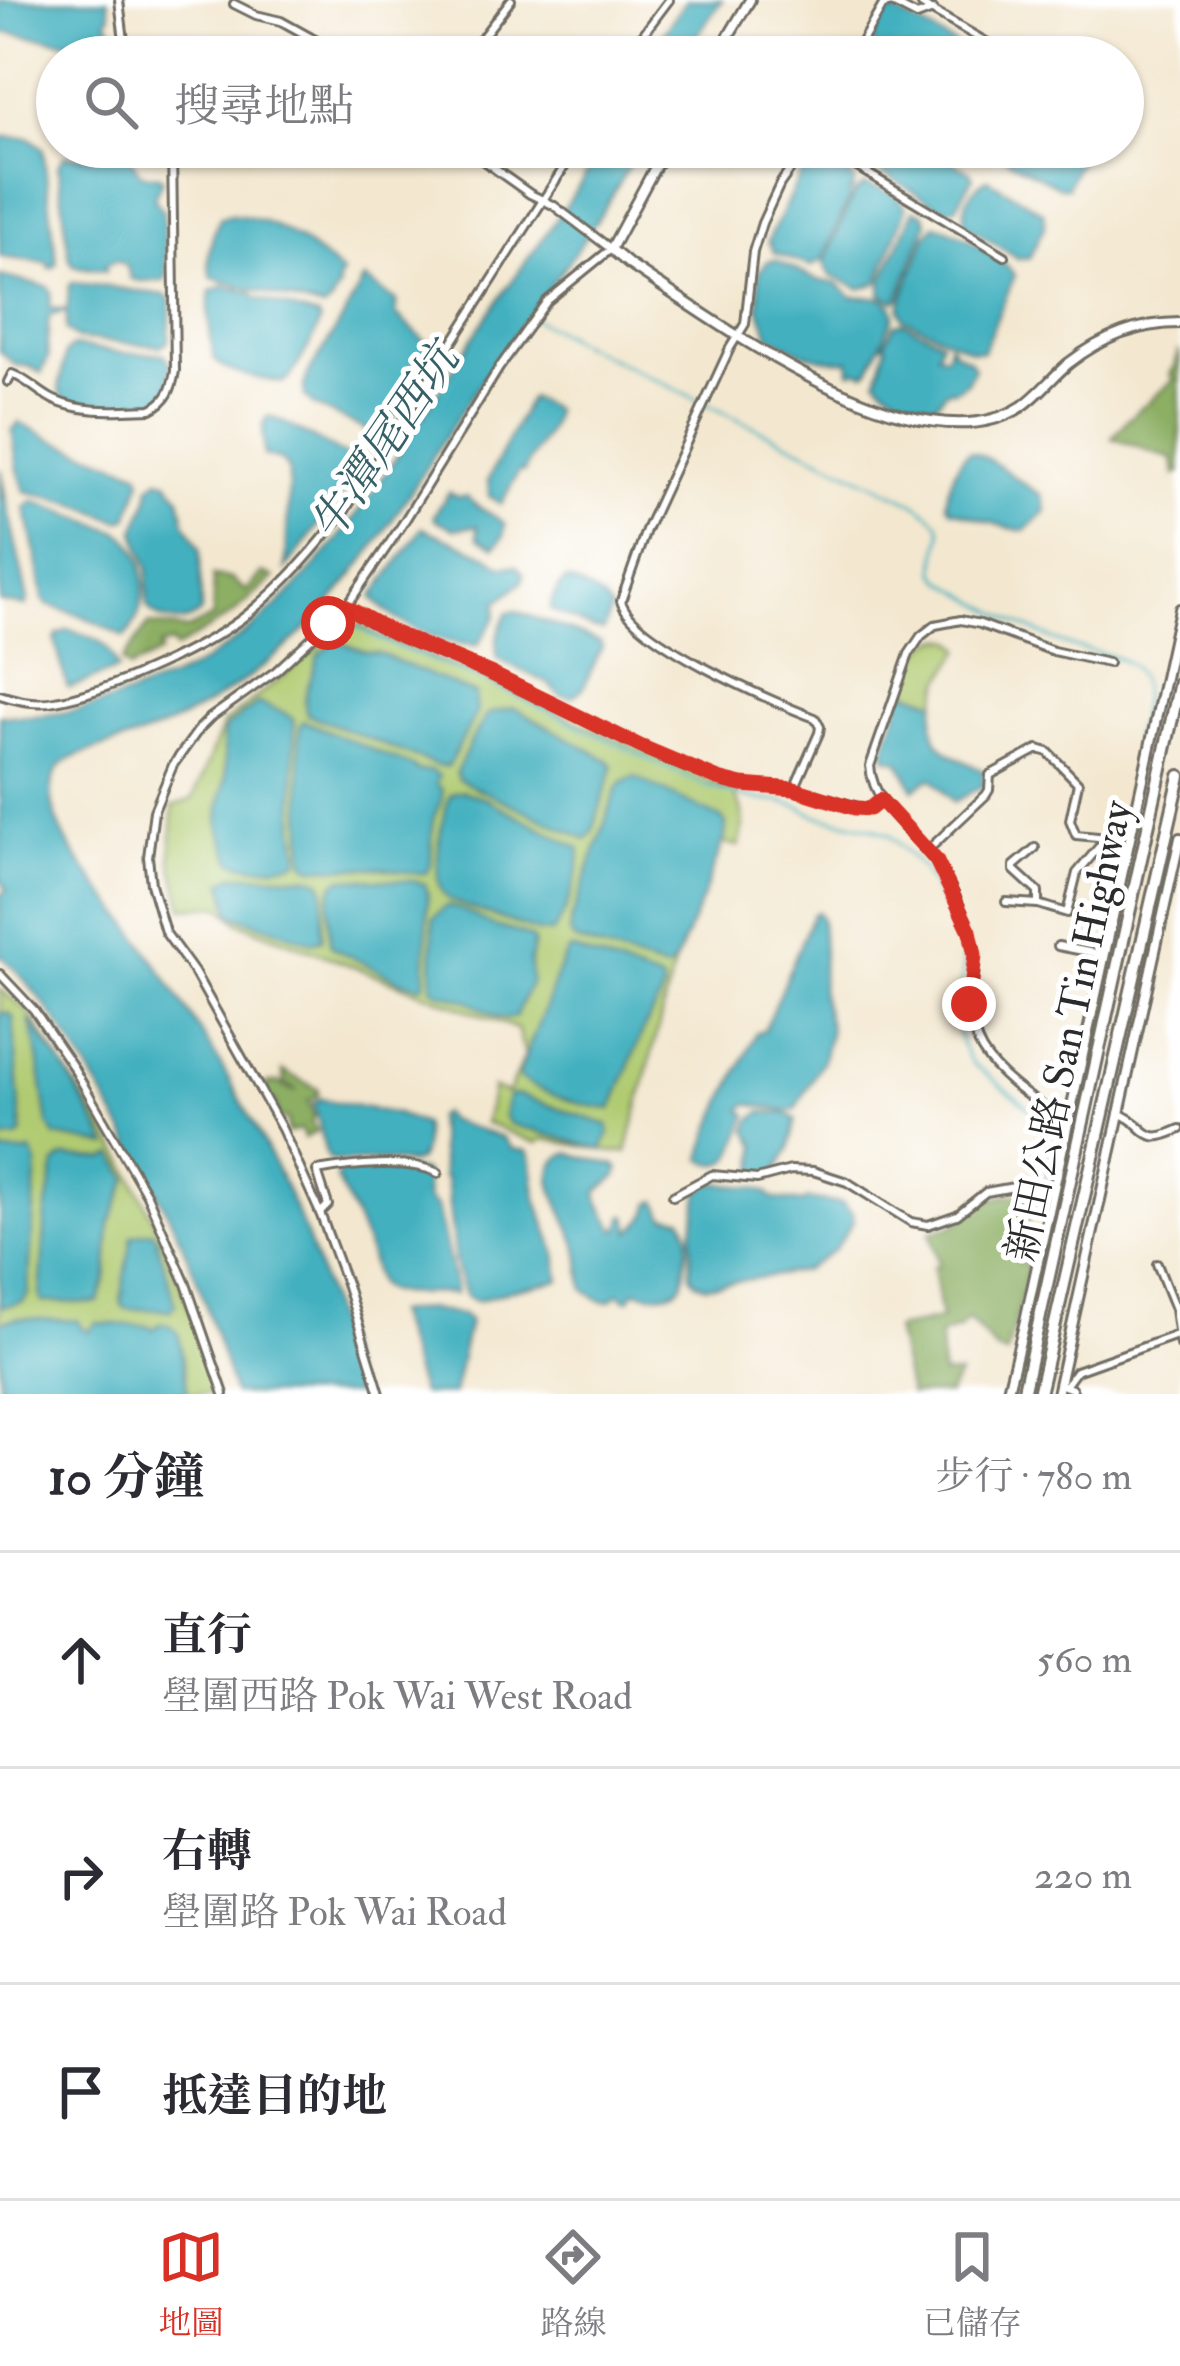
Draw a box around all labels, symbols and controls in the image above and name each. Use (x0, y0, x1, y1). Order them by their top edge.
search box (36, 36, 1144, 168)
icon: search (78, 69, 144, 135)
text: 搜尋地點 (174, 79, 354, 135)
water label: 牛潭尾西坑 (299, 329, 474, 552)
route start (301, 596, 355, 650)
street label: 新田公路 San Tin Highway (996, 796, 1144, 1266)
route end (942, 977, 996, 1031)
text: 10 分鐘 (48, 1446, 205, 1510)
text: 步行 · 780 m (935, 1452, 1132, 1501)
text: 直行 (162, 1608, 252, 1664)
icon: ahead (48, 1627, 114, 1693)
text: 560 m (1037, 1635, 1132, 1684)
text: 壆圍西路 Pok Wai West Road (162, 1672, 633, 1721)
text: 右轉 (162, 1824, 252, 1880)
icon: right (48, 1843, 114, 1909)
text: 220 m (1034, 1851, 1132, 1900)
text: 壆圍路 Pok Wai Road (162, 1888, 507, 1937)
icon: arrive (48, 2059, 114, 2125)
text: 抵達目的地 (162, 2069, 387, 2125)
tab: 地圖 (158, 2224, 224, 2344)
tab: 路線 (540, 2224, 606, 2344)
tab: 已儲存 (923, 2224, 1022, 2344)

